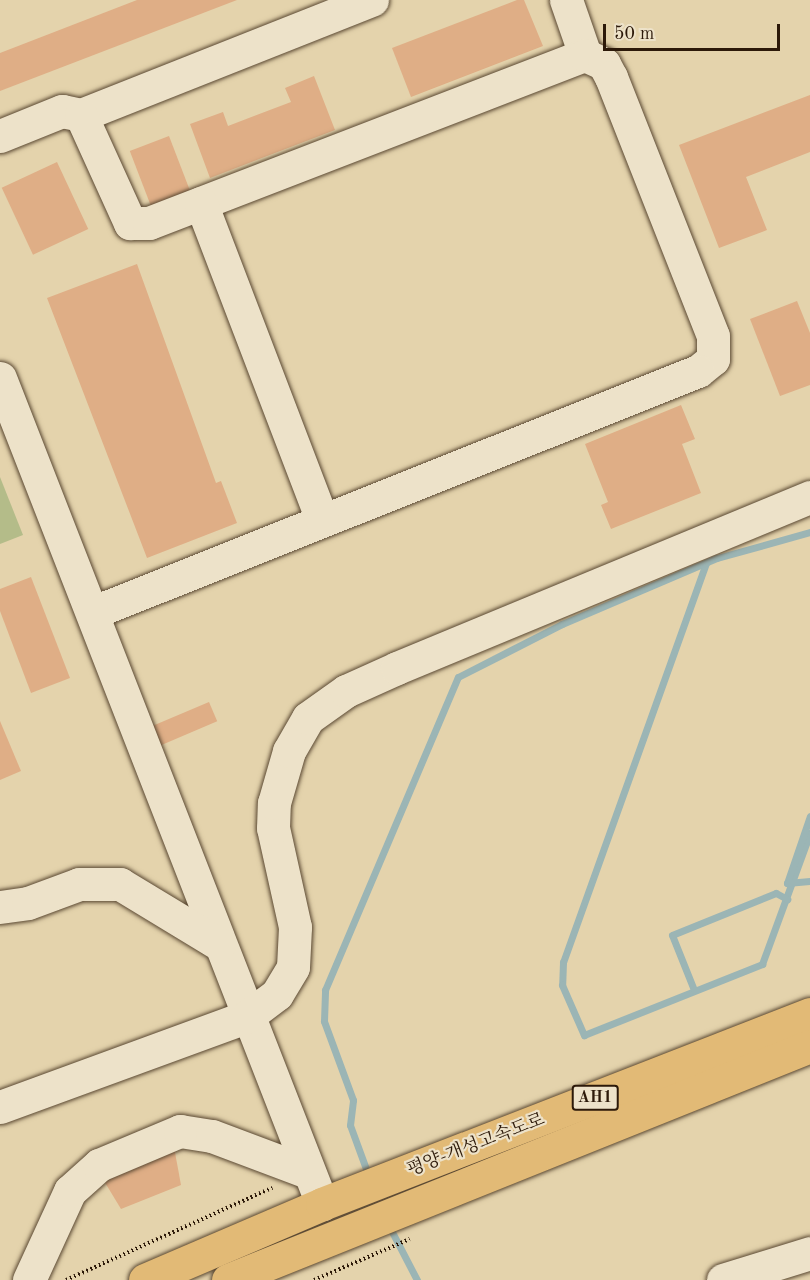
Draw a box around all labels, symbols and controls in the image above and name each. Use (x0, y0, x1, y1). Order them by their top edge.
scale bar (606, 12, 783, 50)
text: 50 m (614, 25, 654, 43)
road number: AH1 (571, 1085, 619, 1111)
street label: 평양-개성고속도로 (404, 1109, 548, 1181)

